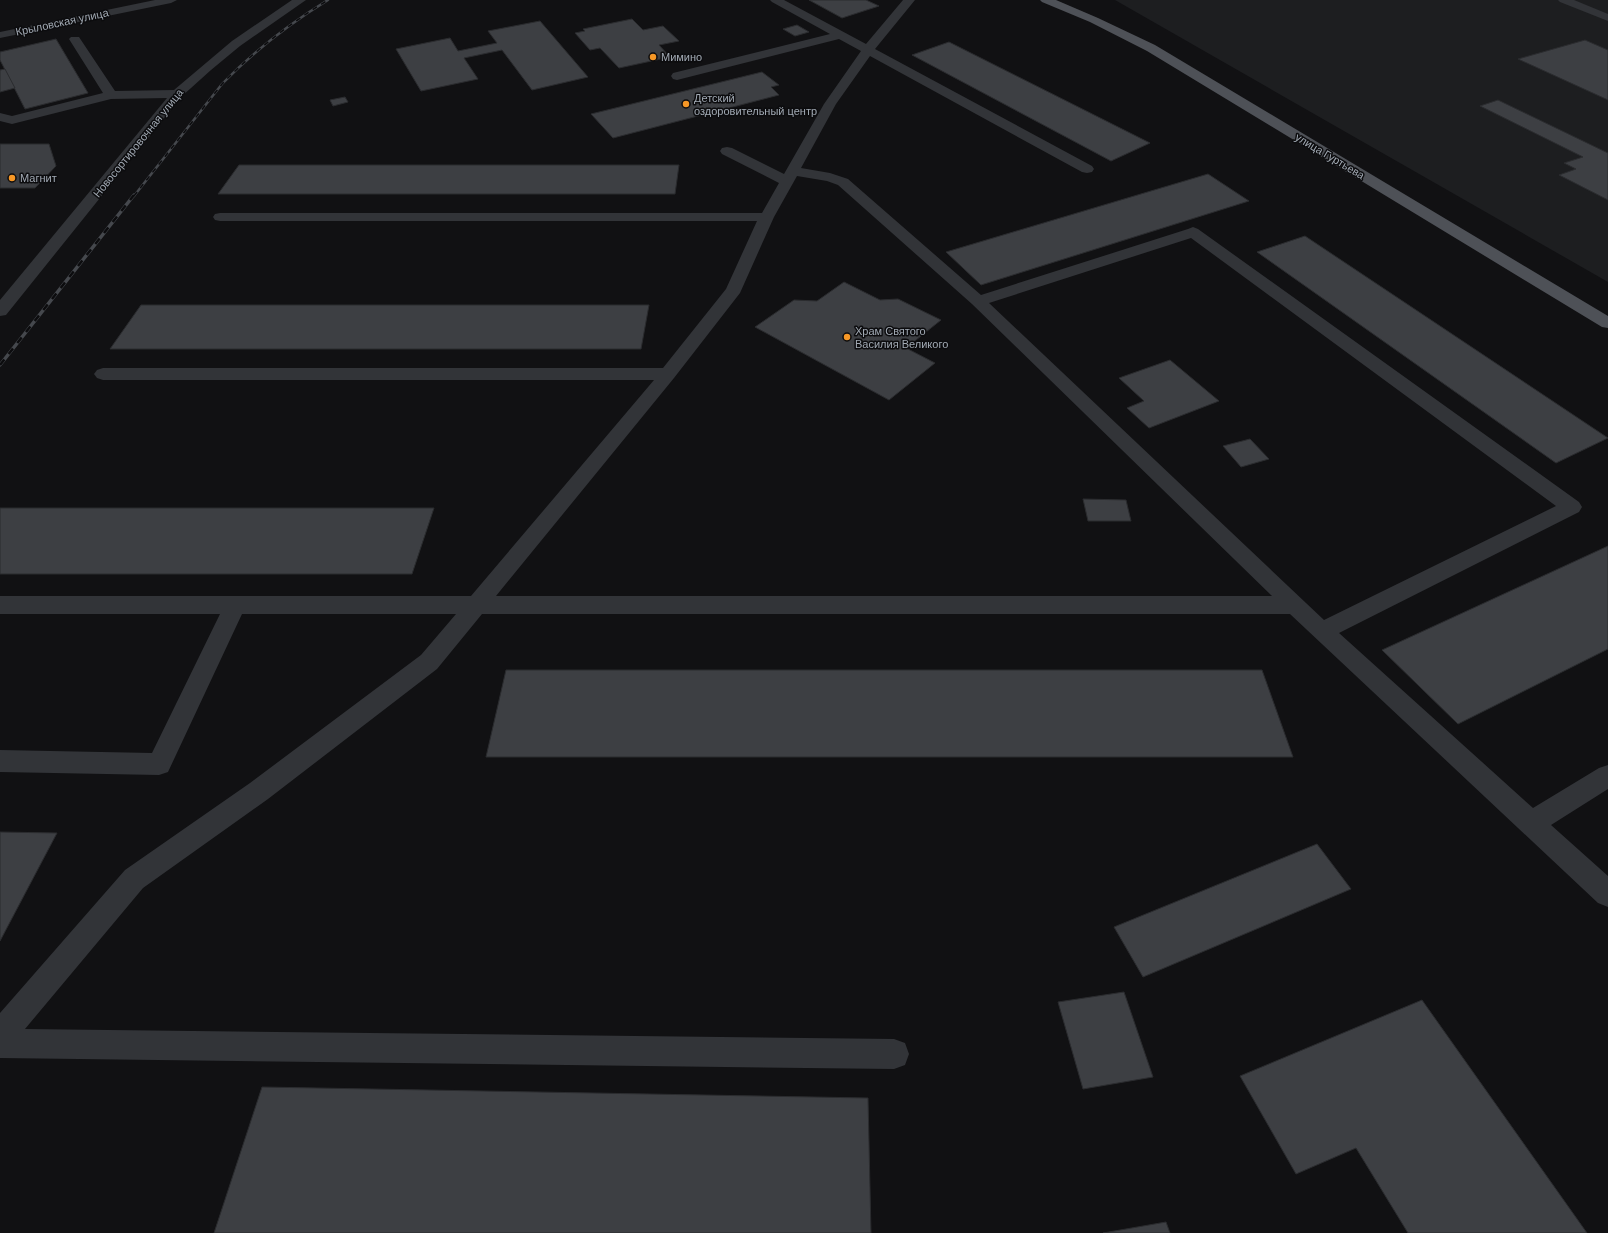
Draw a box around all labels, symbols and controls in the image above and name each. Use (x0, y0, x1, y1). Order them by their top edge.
street label: Крыловская улица (14, 6, 110, 38)
place label: Мимино (661, 51, 702, 63)
marker: Мимино (648, 52, 658, 62)
street label: Новосортировочная улица (91, 86, 186, 200)
place label: Детский оздоровительный центр (694, 92, 817, 117)
marker: Детский оздоровительный центр (681, 99, 691, 109)
street label: улица Гуртьева (1293, 131, 1367, 182)
place label: Магнит (20, 172, 57, 184)
marker: Магнит (7, 173, 17, 183)
place label: Храм Святого Василия Великого (855, 325, 948, 350)
marker: Храм Святого Василия Великого (842, 332, 852, 342)

